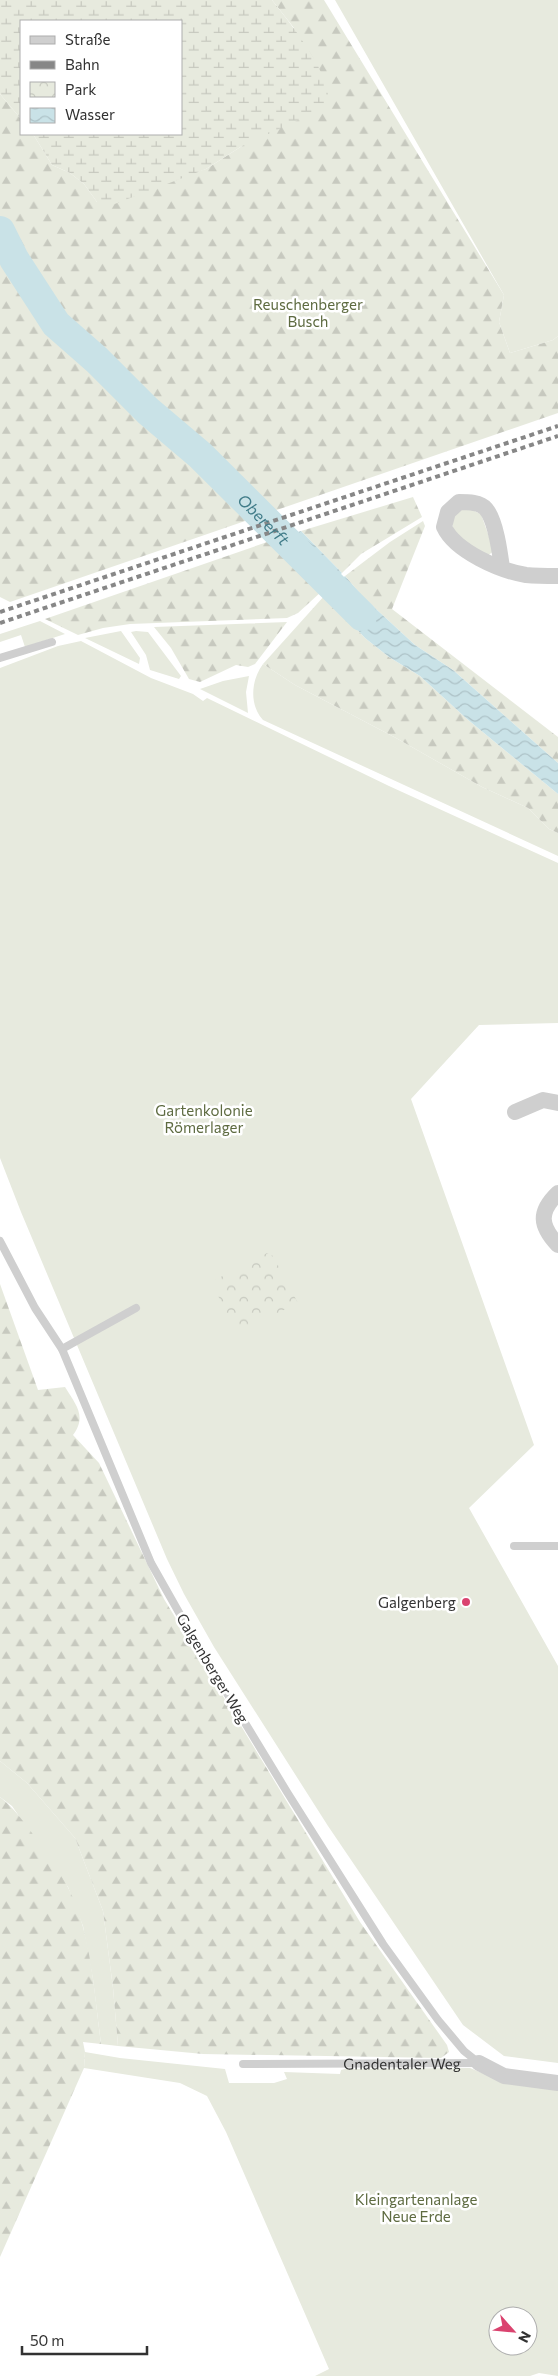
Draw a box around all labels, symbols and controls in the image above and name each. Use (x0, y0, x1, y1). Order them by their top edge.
legend (20, 20, 182, 135)
text: Straße (65, 30, 111, 48)
text: Bahn (65, 55, 100, 73)
text: Park (65, 80, 96, 98)
text: Wasser (65, 105, 115, 123)
park label: Reuschenberger Busch (253, 295, 363, 330)
water label: Obererft (234, 489, 294, 549)
park label: Gartenkolonie Römerlager (155, 1101, 253, 1136)
place label: Galgenberg (378, 1593, 456, 1611)
marker: Galgenberg (460, 1596, 472, 1608)
street label: Galgenberger Weg (173, 1610, 253, 1726)
street label: Gnadentaler Weg (343, 2054, 461, 2073)
park label: Kleingartenanlage Neue Erde (355, 2190, 477, 2225)
north arrow (488, 2306, 538, 2356)
scale bar (22, 2324, 148, 2356)
text: N (515, 2329, 535, 2346)
text: 50 m (30, 2331, 64, 2349)

